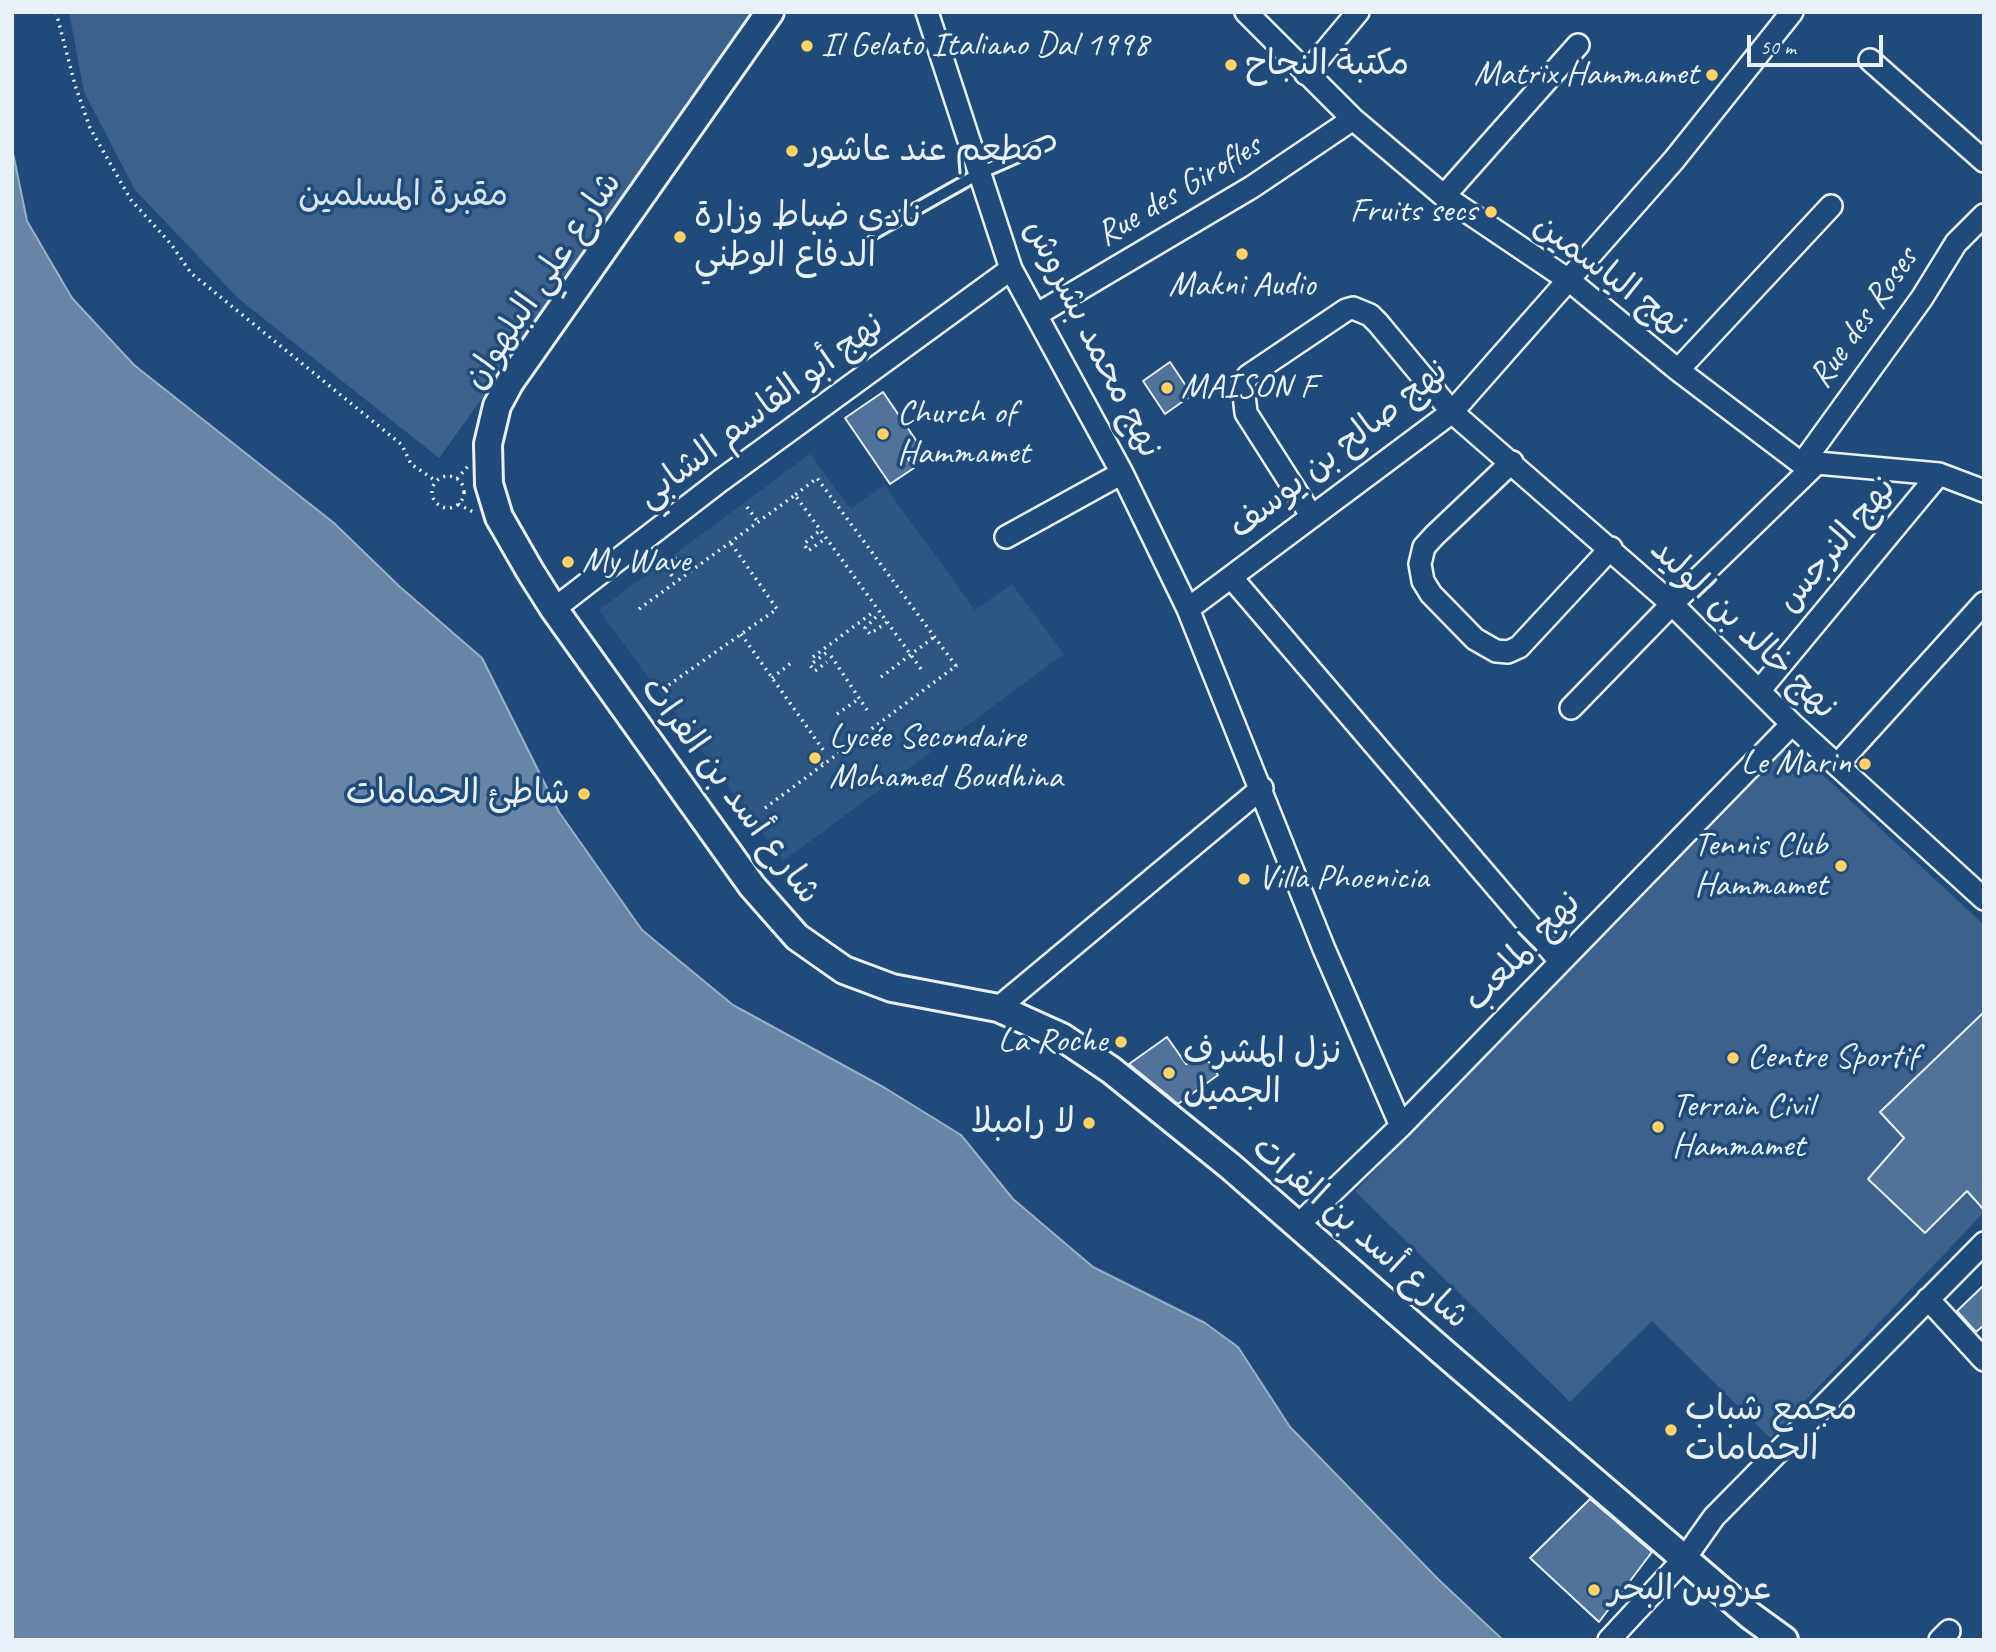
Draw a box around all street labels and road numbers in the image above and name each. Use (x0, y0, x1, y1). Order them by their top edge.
street label: Rue des Girofles (1089, 126, 1269, 256)
street label: شارع علي البلهوان (455, 164, 631, 398)
street label: نهج الياسمين (1525, 205, 1695, 347)
street label: نهج محمد بشروش (1014, 213, 1170, 465)
street label: Rue des Roses (1800, 240, 1928, 396)
street label: نهج أبو القاسم الشابي (629, 304, 893, 518)
street label: نهج صالح بن يوسف (1221, 351, 1457, 549)
street label: نهج النرجس (1768, 469, 1906, 621)
street label: نهج خالد بن الوليد (1641, 529, 1845, 729)
street label: شارع أسد بن الفرات (631, 669, 829, 913)
street label: نهج الملعب (1455, 883, 1591, 1021)
street label: شارع أسد بن الفرات (1243, 1127, 1477, 1339)

